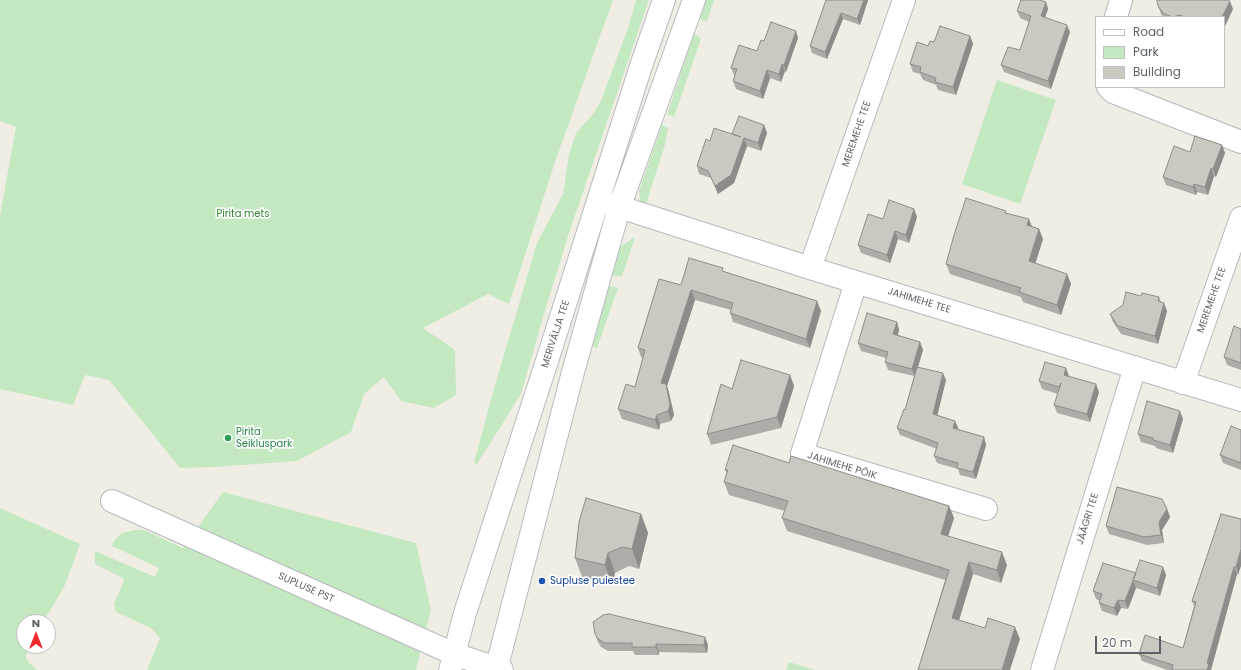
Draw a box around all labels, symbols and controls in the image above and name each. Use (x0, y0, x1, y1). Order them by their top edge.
legend (1095, 16, 1225, 88)
text: Road (1133, 23, 1164, 40)
text: Park (1133, 43, 1159, 60)
text: Building (1133, 63, 1181, 80)
street label: MEREMEHE TEE (840, 99, 874, 169)
park label: Pirita mets (217, 208, 269, 220)
street label: MEREMEHE TEE (1195, 265, 1229, 335)
street label: JAHIMEHE TEE (886, 286, 952, 316)
street label: MERIVÄLJA TEE (539, 299, 573, 369)
place label: Pirita Seikluspark (236, 426, 292, 450)
marker: Pirita Seikluspark (223, 433, 233, 443)
street label: JAHIMEHE PÕIK (806, 450, 878, 482)
street label: JÄÄGRI TEE (1074, 492, 1102, 546)
street label: SUPLUSE PST (276, 570, 336, 606)
place label: Supluse puiestee (550, 575, 635, 587)
marker: Supluse puiestee (537, 576, 547, 586)
north arrow (16, 614, 56, 654)
text: N (32, 615, 40, 631)
scale bar (1097, 628, 1163, 654)
text: 20 m (1102, 634, 1132, 651)

